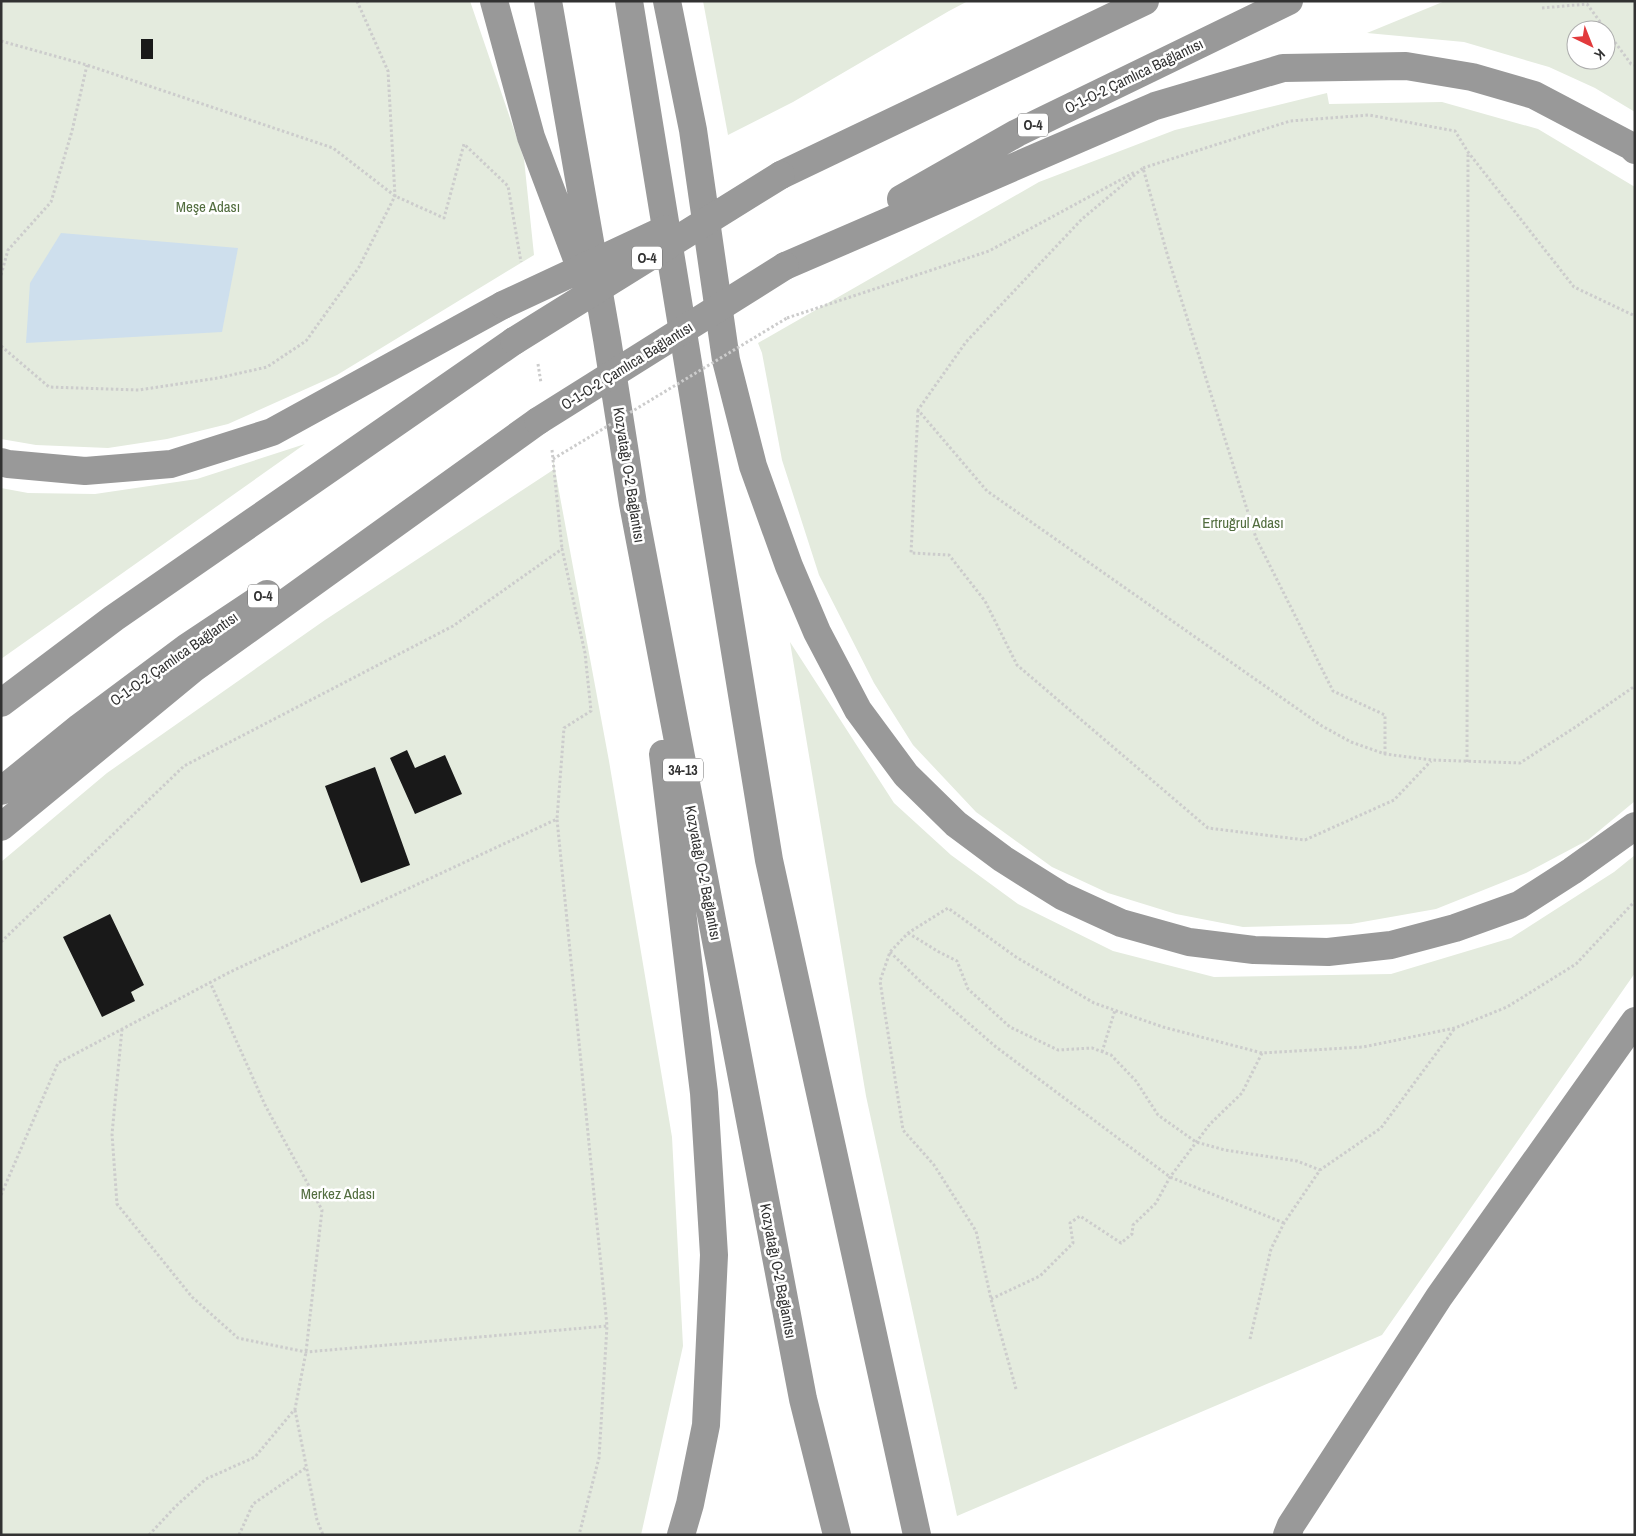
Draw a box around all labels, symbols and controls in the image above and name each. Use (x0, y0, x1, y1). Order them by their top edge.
north arrow (1566, 20, 1616, 70)
street label: O-1-O-2 Çamlıca Bağlantısı (1061, 33, 1207, 118)
text: K (1590, 45, 1609, 64)
road number: O-4 (1018, 114, 1048, 136)
park label: Meşe Adası (176, 196, 240, 217)
road number: O-4 (632, 247, 662, 270)
street label: O-1-O-2 Çamlıca Bağlantısı (557, 316, 697, 415)
street label: Kozyatağı O-2 Bağlantısı (608, 406, 651, 544)
park label: Ertruğrul Adası (1202, 512, 1284, 533)
road number: O-4 (248, 584, 278, 608)
street label: O-1-O-2 Çamlıca Bağlantısı (106, 606, 242, 711)
road number: 34-13 (663, 758, 703, 782)
street label: Kozyatağı O-2 Bağlantısı (680, 804, 727, 942)
park label: Merkez Adası (301, 1183, 375, 1204)
street label: Kozyatağı O-2 Bağlantısı (755, 1202, 802, 1340)

